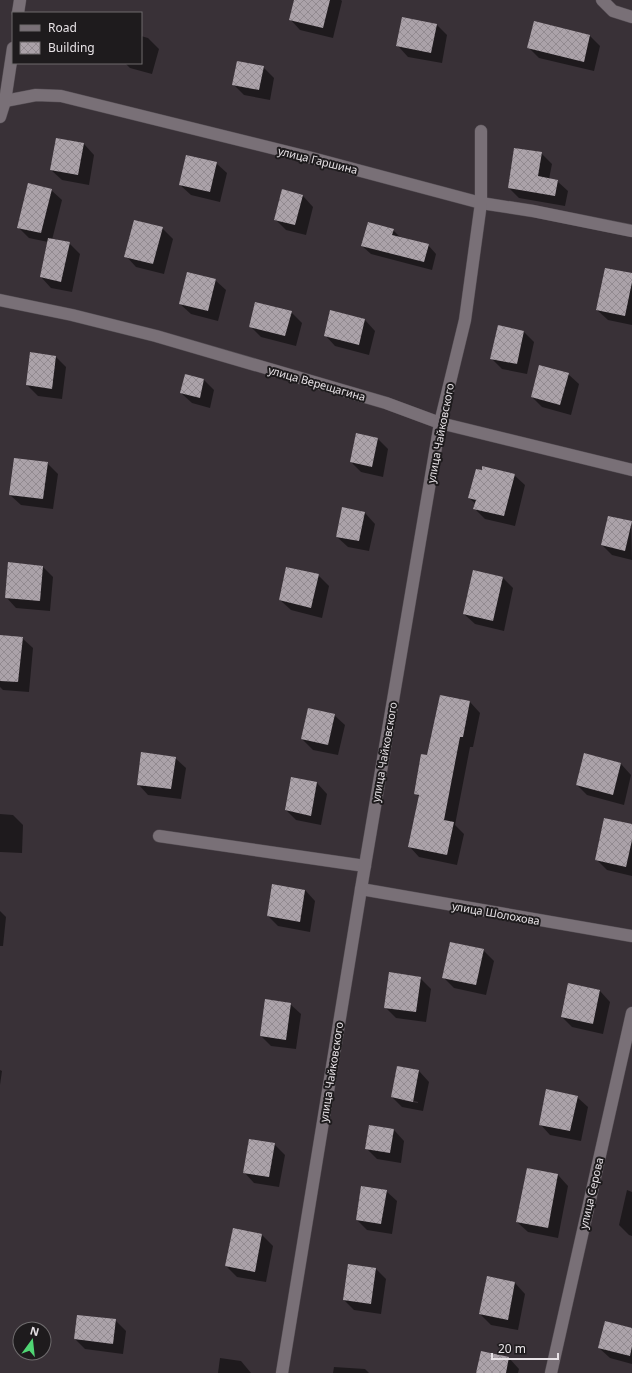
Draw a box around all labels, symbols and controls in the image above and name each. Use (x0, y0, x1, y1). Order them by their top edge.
legend (12, 12, 142, 64)
text: Road (48, 19, 77, 36)
text: Building (48, 39, 95, 56)
street label: улица Гаршина (277, 143, 359, 177)
street label: улица Верещагина (267, 362, 367, 404)
street label: улица Чайковского (423, 382, 457, 484)
street label: улица Чайковского (368, 701, 400, 803)
street label: улица Шолохова (451, 898, 541, 928)
street label: улица Чайковского (316, 1021, 346, 1123)
street label: улица Серова (576, 1156, 606, 1230)
north arrow (12, 1321, 52, 1361)
text: N (28, 1322, 41, 1339)
scale bar (492, 1335, 558, 1361)
text: 20 m (498, 1340, 526, 1357)

